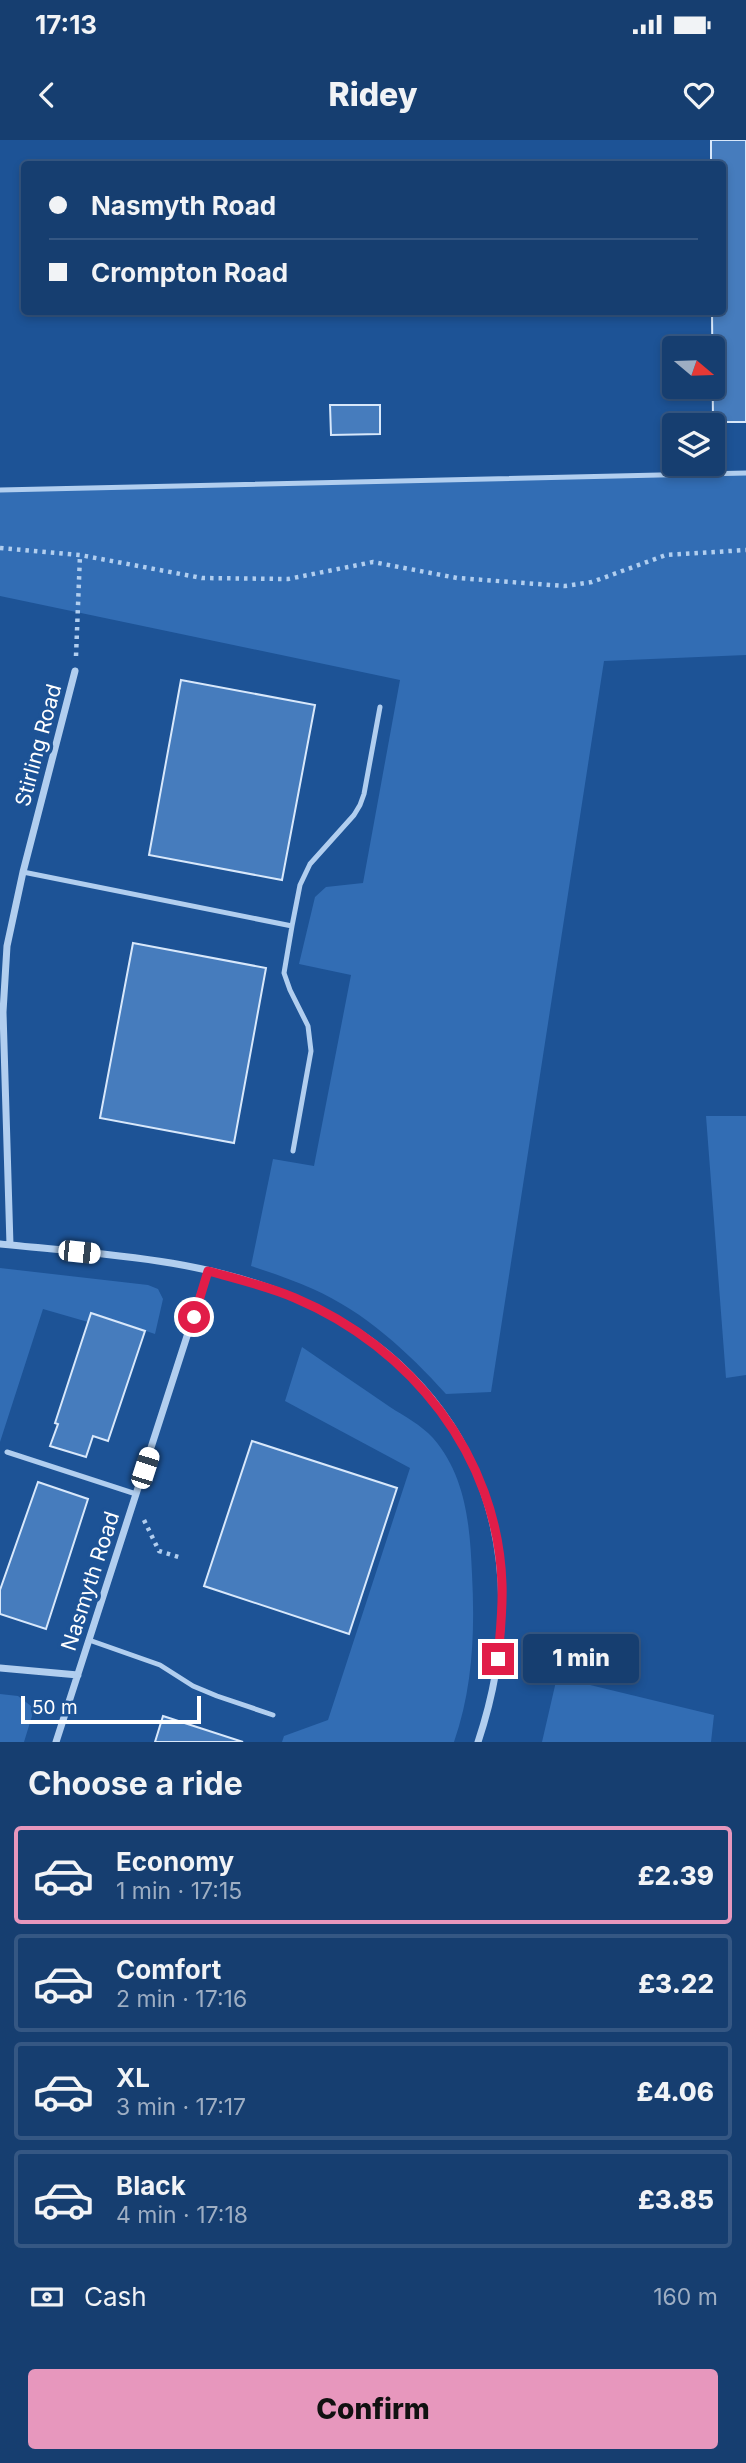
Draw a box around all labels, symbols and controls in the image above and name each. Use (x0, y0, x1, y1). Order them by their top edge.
text: 17:13 (35, 9, 97, 40)
text: Ridey (328, 75, 418, 114)
icon: back (28, 76, 66, 114)
icon: heart (680, 76, 718, 114)
text: Nasmyth Road (91, 190, 276, 221)
text: Crompton Road (91, 257, 288, 288)
north arrow (662, 336, 724, 399)
map controls (662, 336, 725, 476)
button: layers (662, 413, 725, 476)
street label: Stirling Road (10, 681, 66, 809)
car (58, 1239, 101, 1265)
route start (178, 1301, 210, 1333)
car (129, 1445, 162, 1491)
street label: Nasmyth Road (56, 1508, 124, 1654)
callout: 1 min (522, 1634, 638, 1684)
route end (482, 1643, 514, 1675)
text: 1 min (552, 1644, 610, 1672)
scale bar (21, 1693, 201, 1725)
text: 50 m (32, 1696, 78, 1719)
text: Choose a ride (28, 1764, 243, 1803)
icon: car (32, 1844, 95, 1907)
text: Economy (116, 1846, 234, 1877)
text: £2.39 (638, 1860, 714, 1891)
text: 1 min · 17:15 (116, 1877, 242, 1905)
icon: car (32, 1952, 95, 2015)
text: Comfort (116, 1954, 221, 1985)
text: £3.22 (638, 1968, 714, 1999)
text: 2 min · 17:16 (116, 1985, 247, 2013)
icon: car (32, 2060, 95, 2123)
text: XL (116, 2062, 150, 2093)
text: £4.06 (637, 2076, 714, 2107)
text: 3 min · 17:17 (116, 2093, 246, 2121)
icon: car (32, 2168, 95, 2231)
text: Black (116, 2170, 186, 2201)
text: £3.85 (638, 2184, 714, 2215)
text: 4 min · 17:18 (116, 2201, 248, 2229)
icon: cash (28, 2278, 66, 2316)
text: Cash (84, 2281, 147, 2312)
text: 160 m (653, 2283, 718, 2311)
button: Confirm (28, 2369, 718, 2449)

